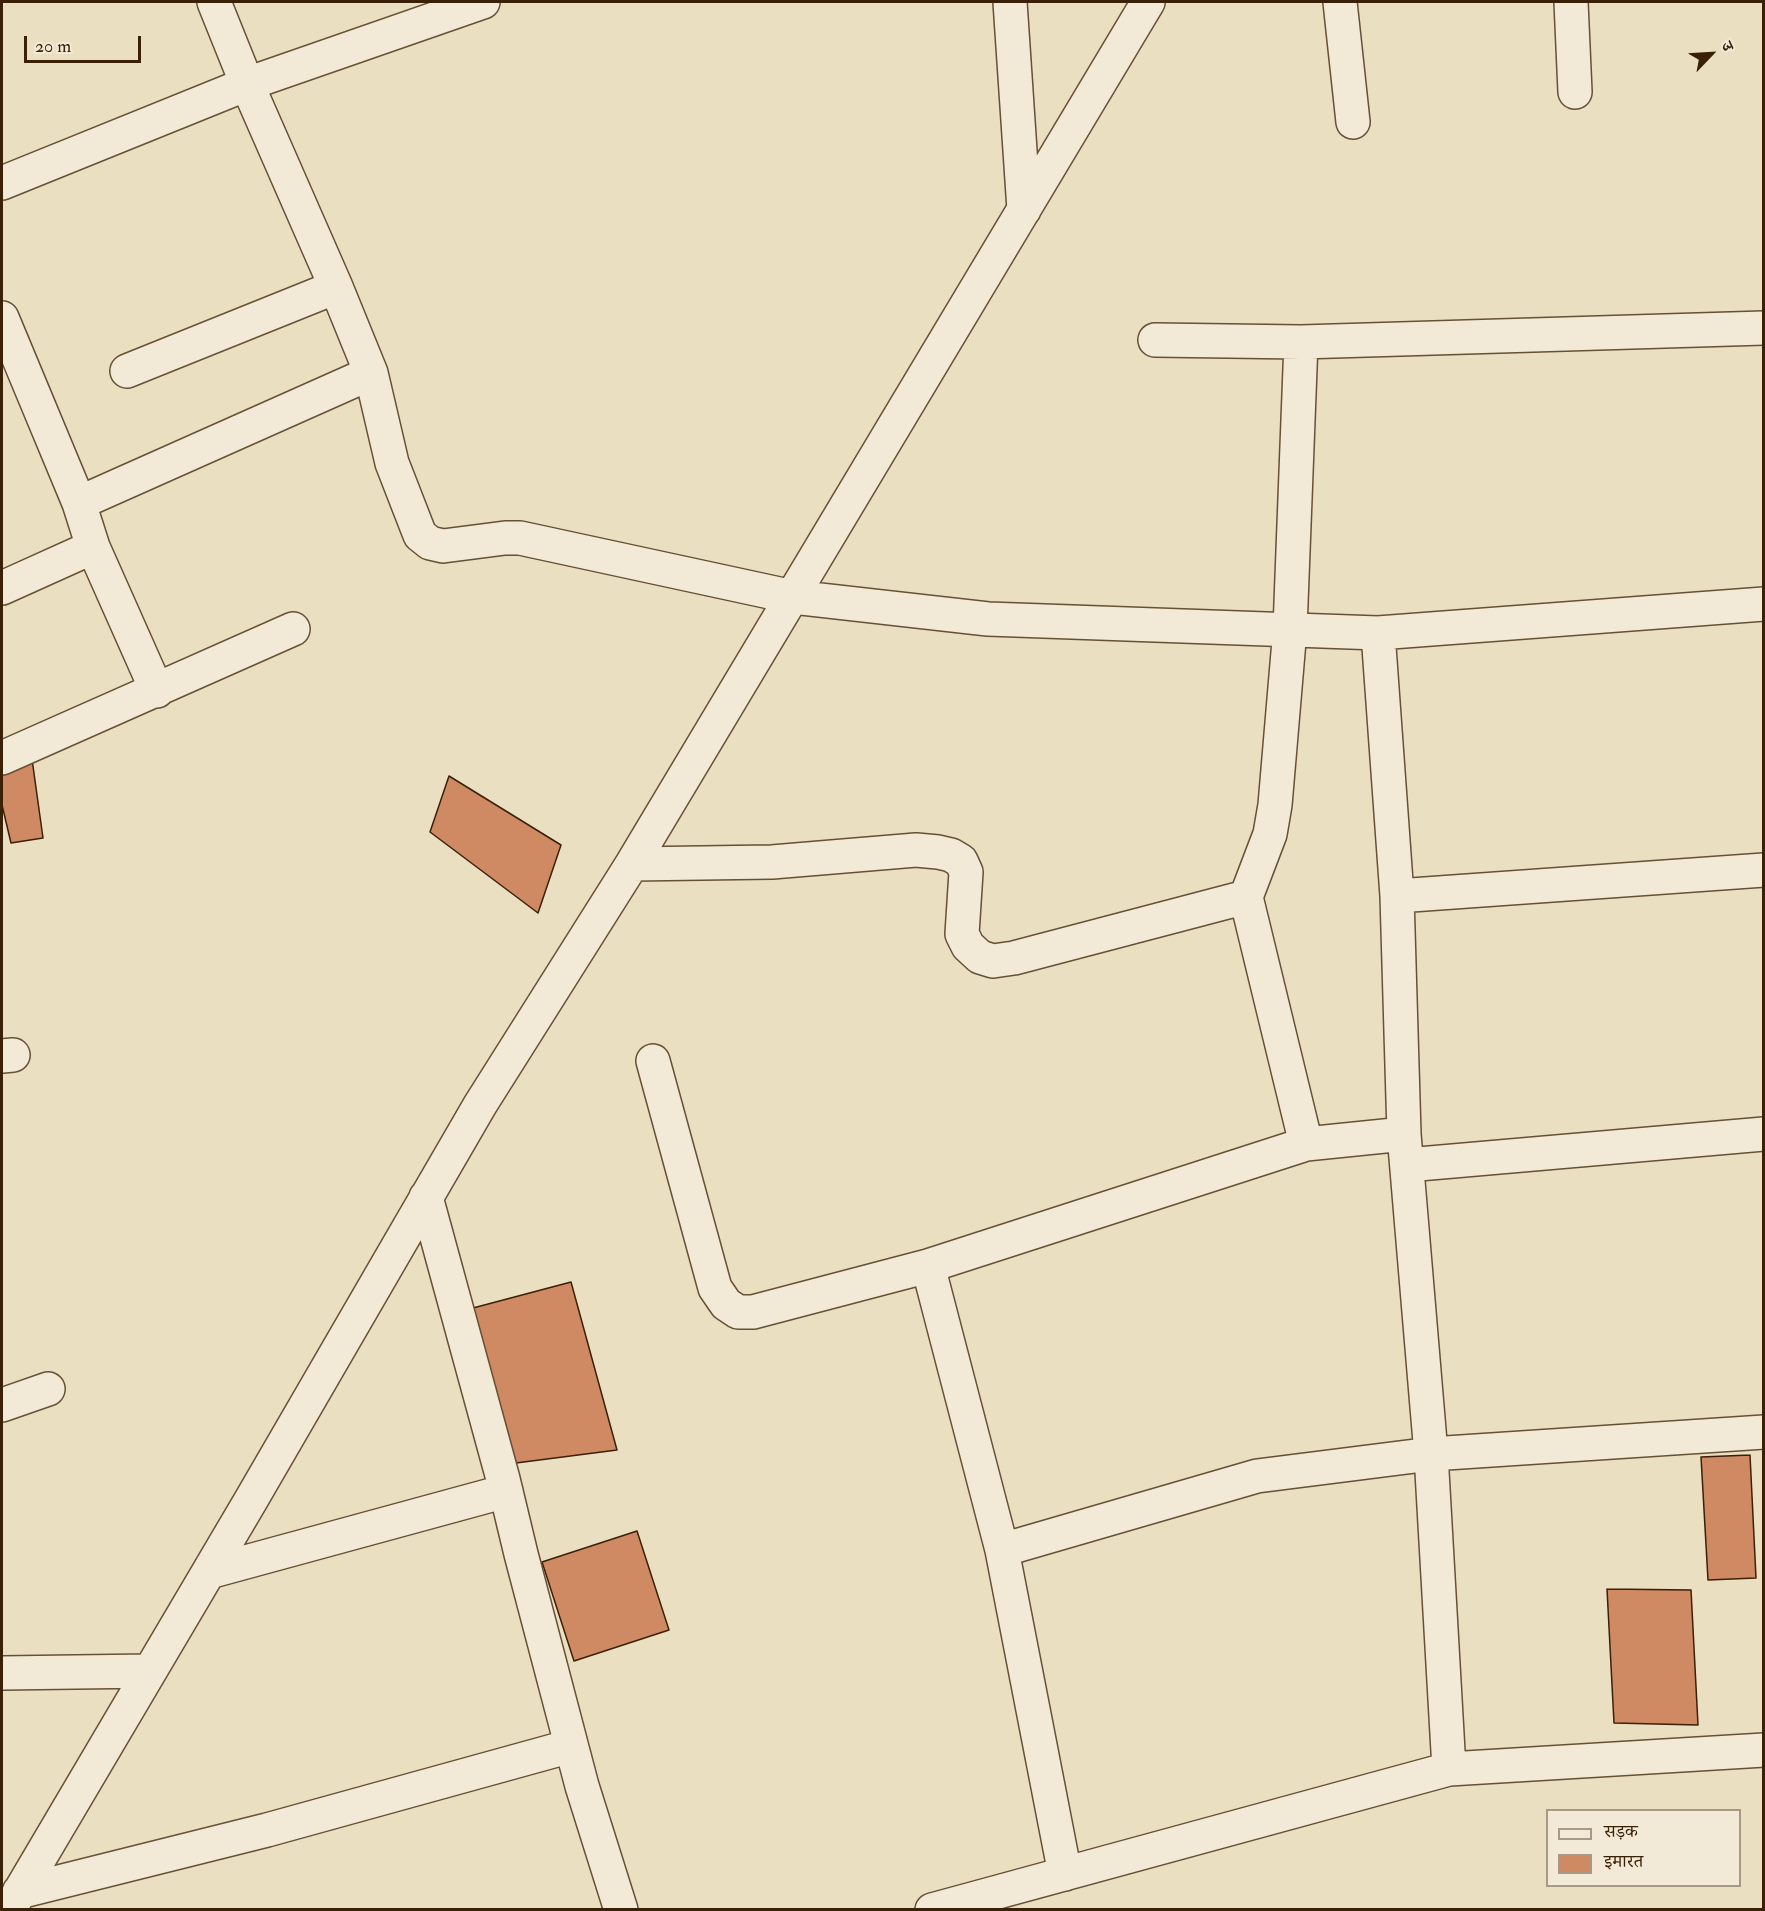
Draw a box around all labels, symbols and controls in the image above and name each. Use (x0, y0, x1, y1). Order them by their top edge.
scale bar (27, 24, 144, 62)
north arrow (1681, 24, 1741, 84)
text: 20 m (35, 35, 71, 58)
text: उ (1717, 38, 1738, 54)
legend (1546, 1809, 1741, 1887)
text: सड़क (1604, 1820, 1638, 1843)
text: इमारत (1604, 1850, 1643, 1873)

